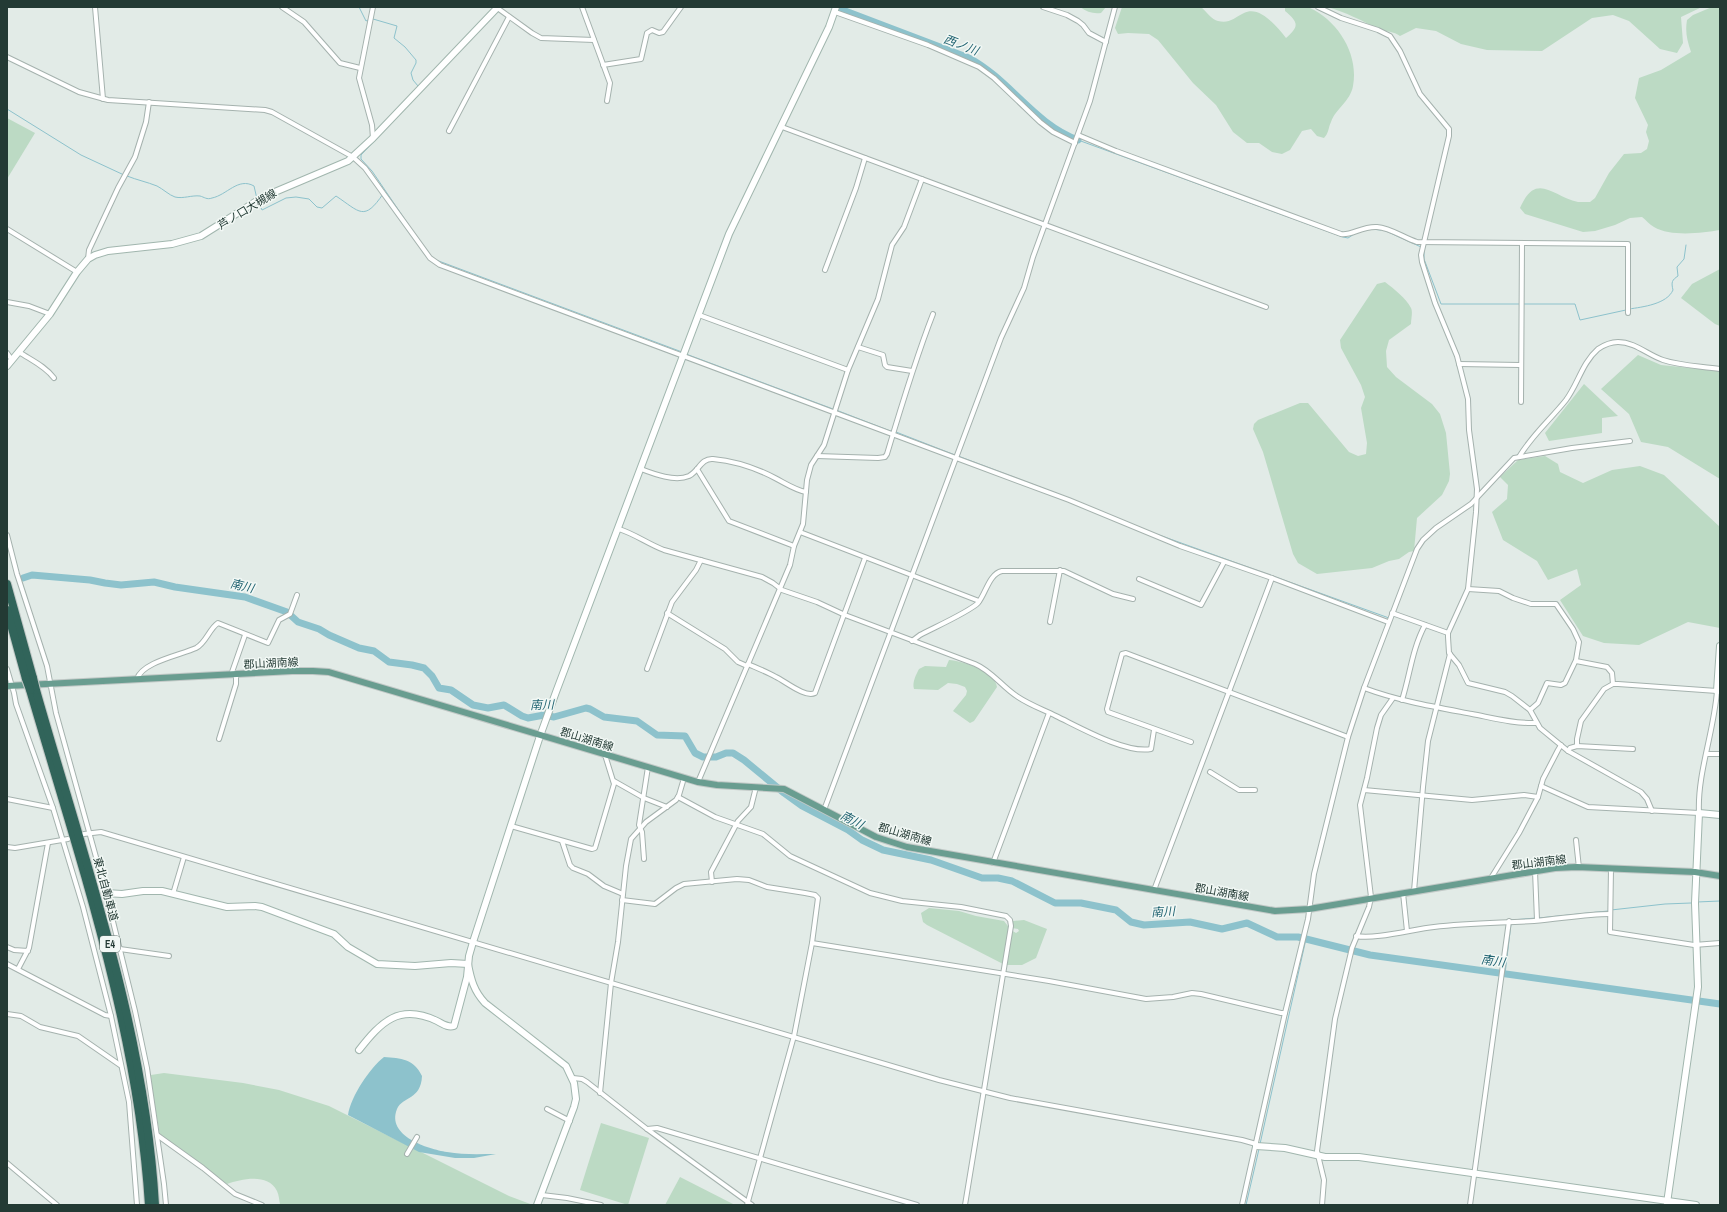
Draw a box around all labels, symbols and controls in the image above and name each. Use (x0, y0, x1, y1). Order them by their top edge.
water label: 西ノ川 (941, 31, 983, 60)
street label: 芦ノ口大槻線 (215, 186, 279, 232)
water label: 南川 (229, 576, 257, 597)
street label: 郡山湖南線 (243, 655, 299, 671)
water label: 南川 (530, 697, 556, 713)
street label: 郡山湖南線 (559, 724, 615, 754)
water label: 南川 (838, 807, 868, 834)
street label: 郡山湖南線 (877, 820, 933, 848)
street label: 郡山湖南線 (1511, 852, 1567, 872)
street label: 東北自動車道 (91, 855, 121, 923)
street label: 郡山湖南線 (1194, 880, 1250, 904)
water label: 南川 (1150, 903, 1178, 921)
road number: E4 (100, 936, 120, 952)
water label: 南川 (1480, 951, 1508, 971)

